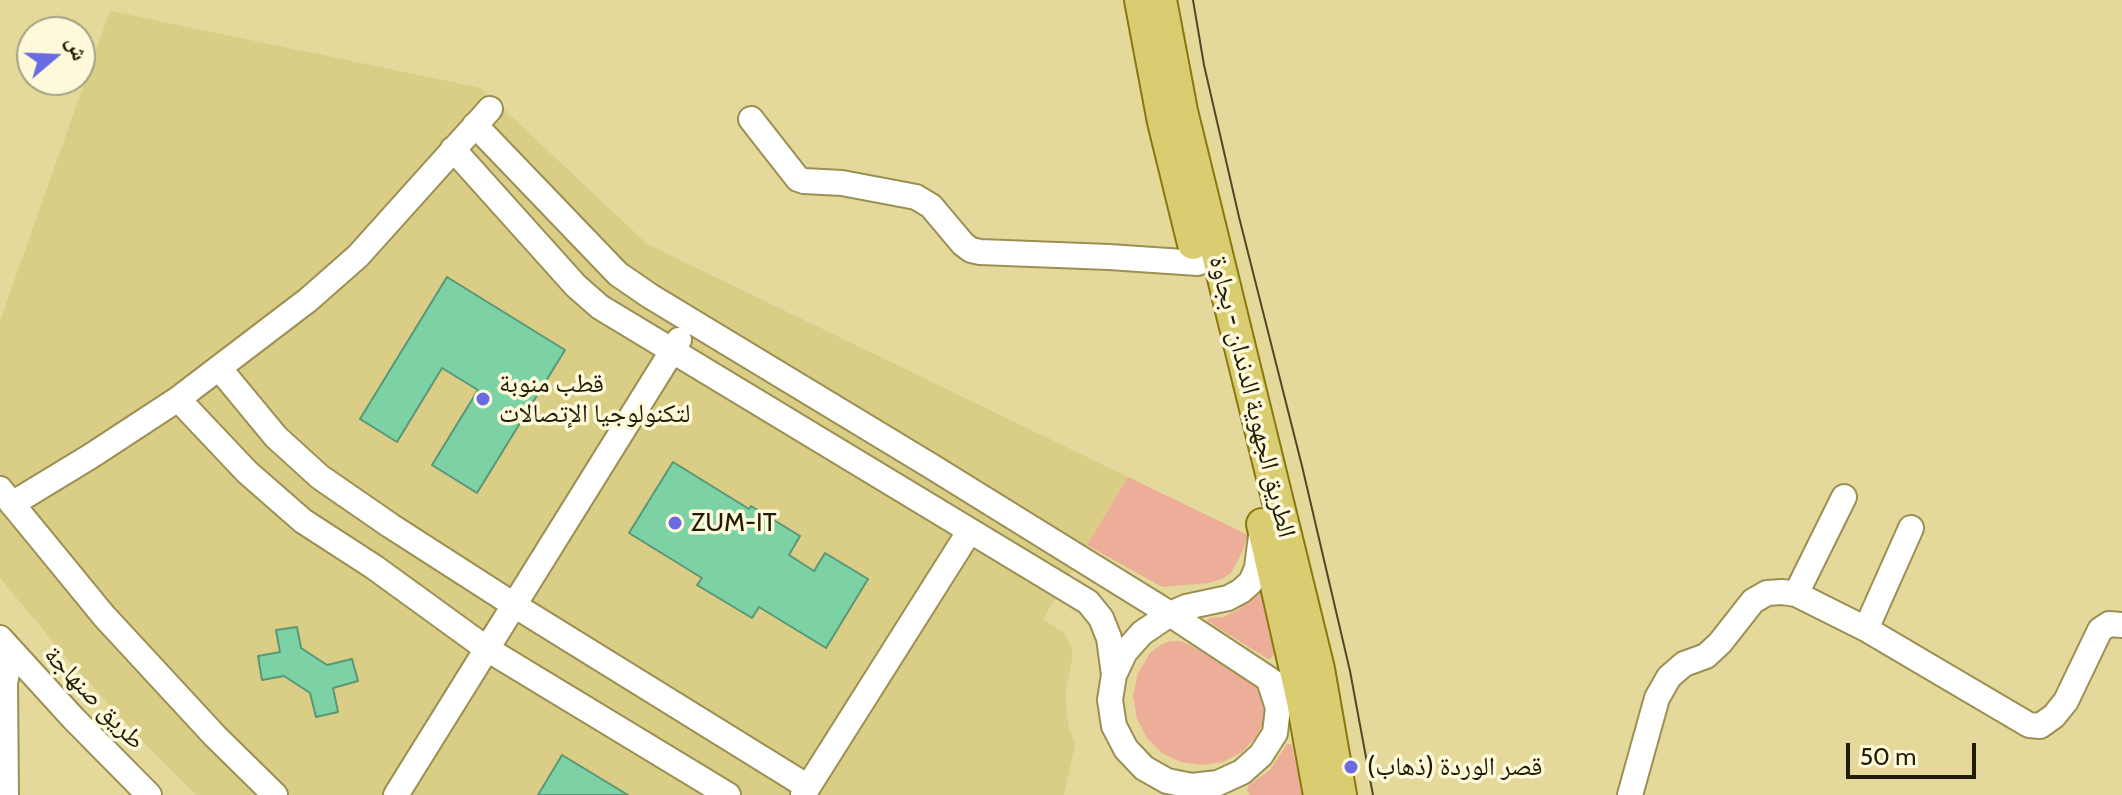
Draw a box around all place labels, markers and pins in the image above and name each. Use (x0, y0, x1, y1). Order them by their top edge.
place label: قطب منوبة لتكنولوجيا الإتصالات (499, 368, 690, 430)
marker: قطب منوبة لتكنولوجيا الإتصالات (474, 390, 492, 408)
place label: ZUM-IT (691, 507, 777, 539)
marker: ZUM-IT (666, 514, 684, 532)
place label: قصر الوردة (ذهاب) (1367, 751, 1543, 783)
marker: قصر الوردة (ذهاب) (1342, 758, 1360, 776)

